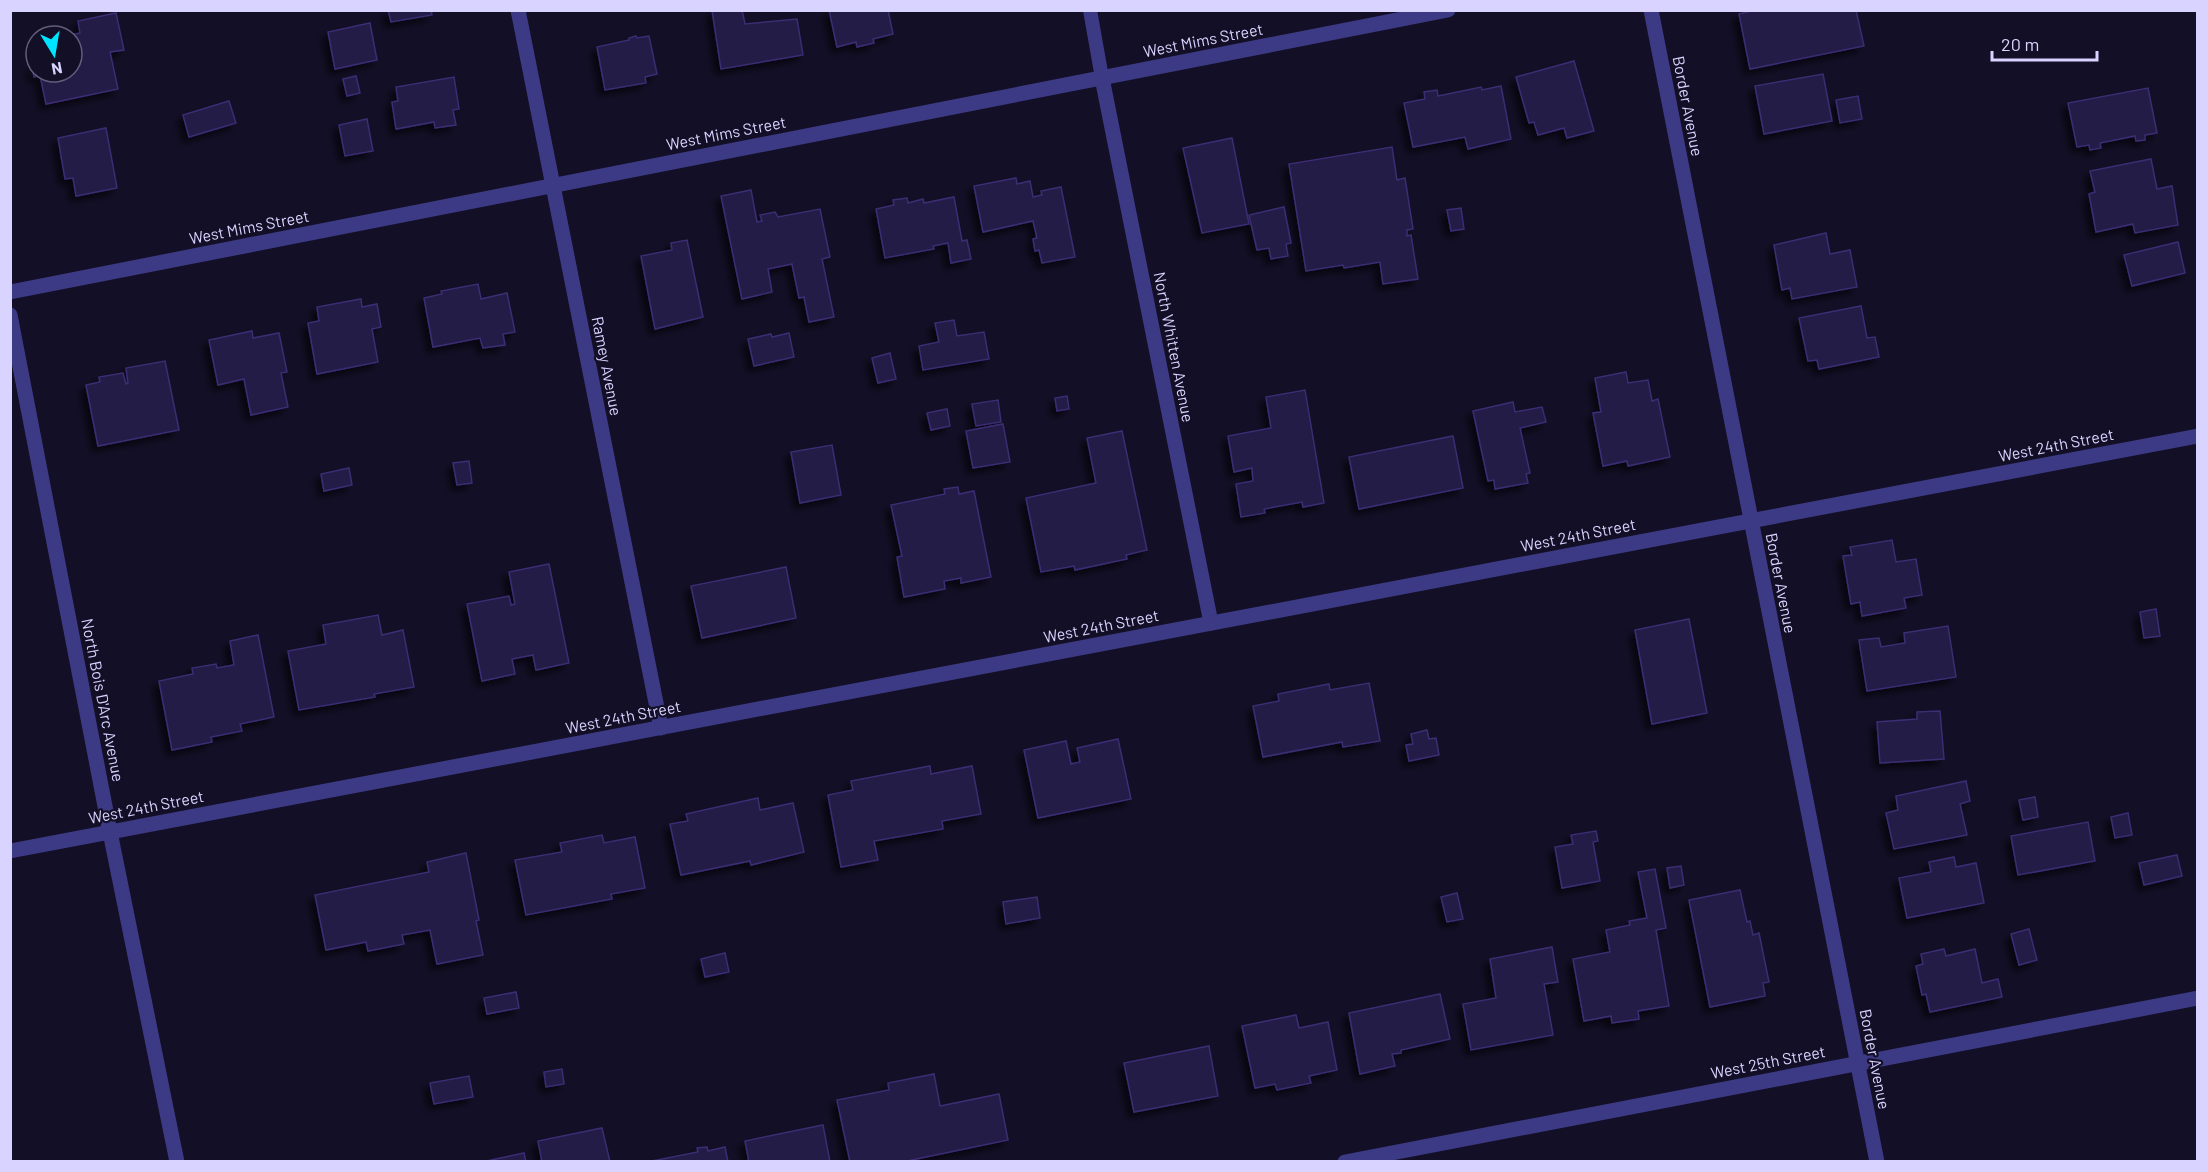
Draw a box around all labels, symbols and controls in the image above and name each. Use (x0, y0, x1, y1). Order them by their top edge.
street label: West Mims Street (1141, 19, 1264, 60)
north arrow (24, 24, 84, 84)
scale bar (1992, 24, 2097, 62)
text: 20 m (2001, 33, 2039, 55)
street label: Border Avenue (1669, 54, 1708, 158)
text: N (50, 59, 64, 80)
street label: West Mims Street (664, 112, 787, 153)
street label: West Mims Street (187, 206, 310, 247)
street label: North Whitten Avenue (1151, 270, 1198, 424)
street label: Ramey Avenue (589, 315, 626, 417)
street label: West 24th Street (1997, 424, 2115, 465)
street label: West 24th Street (1519, 514, 1637, 555)
street label: Border Avenue (1762, 531, 1801, 635)
street label: West 24th Street (1042, 605, 1160, 646)
street label: North Bois D'Arc Avenue (78, 617, 129, 783)
street label: West 24th Street (564, 696, 682, 737)
street label: West 24th Street (87, 786, 205, 827)
street label: Border Avenue (1856, 1007, 1895, 1111)
street label: West 25th Street (1709, 1041, 1827, 1082)

